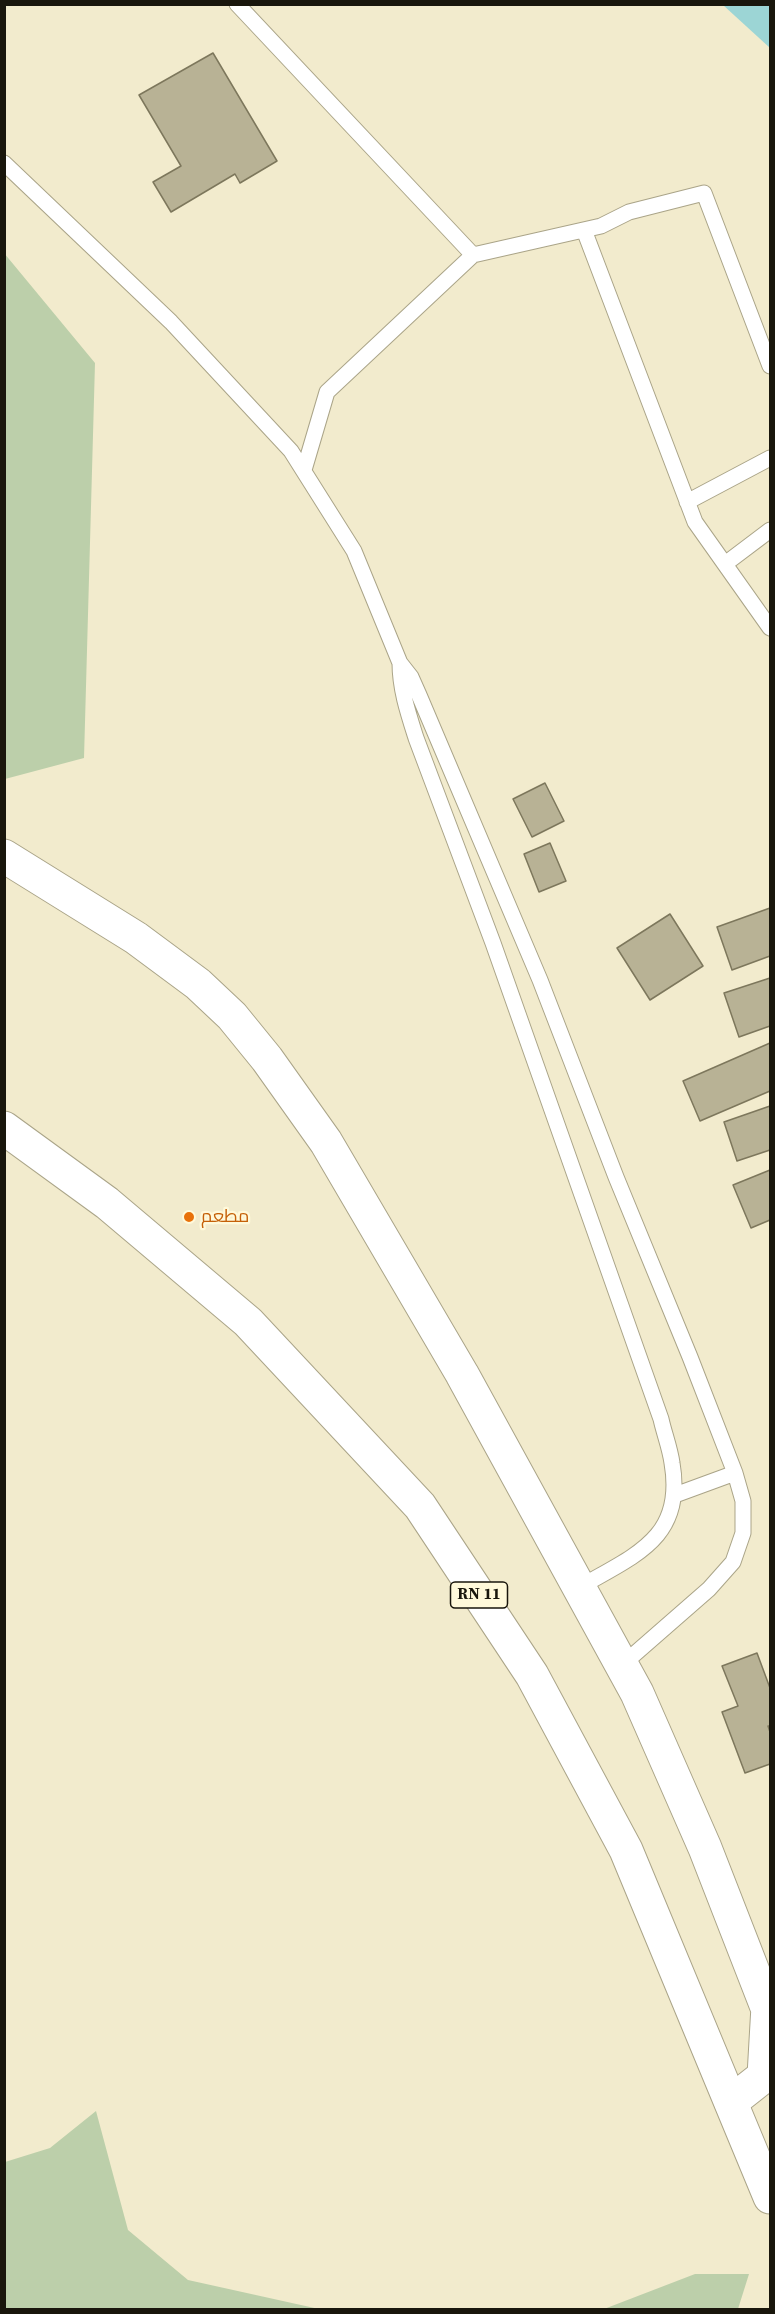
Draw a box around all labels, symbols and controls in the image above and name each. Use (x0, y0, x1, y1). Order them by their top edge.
place label: مطعم (201, 1206, 249, 1228)
marker: مطعم (182, 1210, 196, 1224)
road number: RN 11 (450, 1582, 508, 1608)

